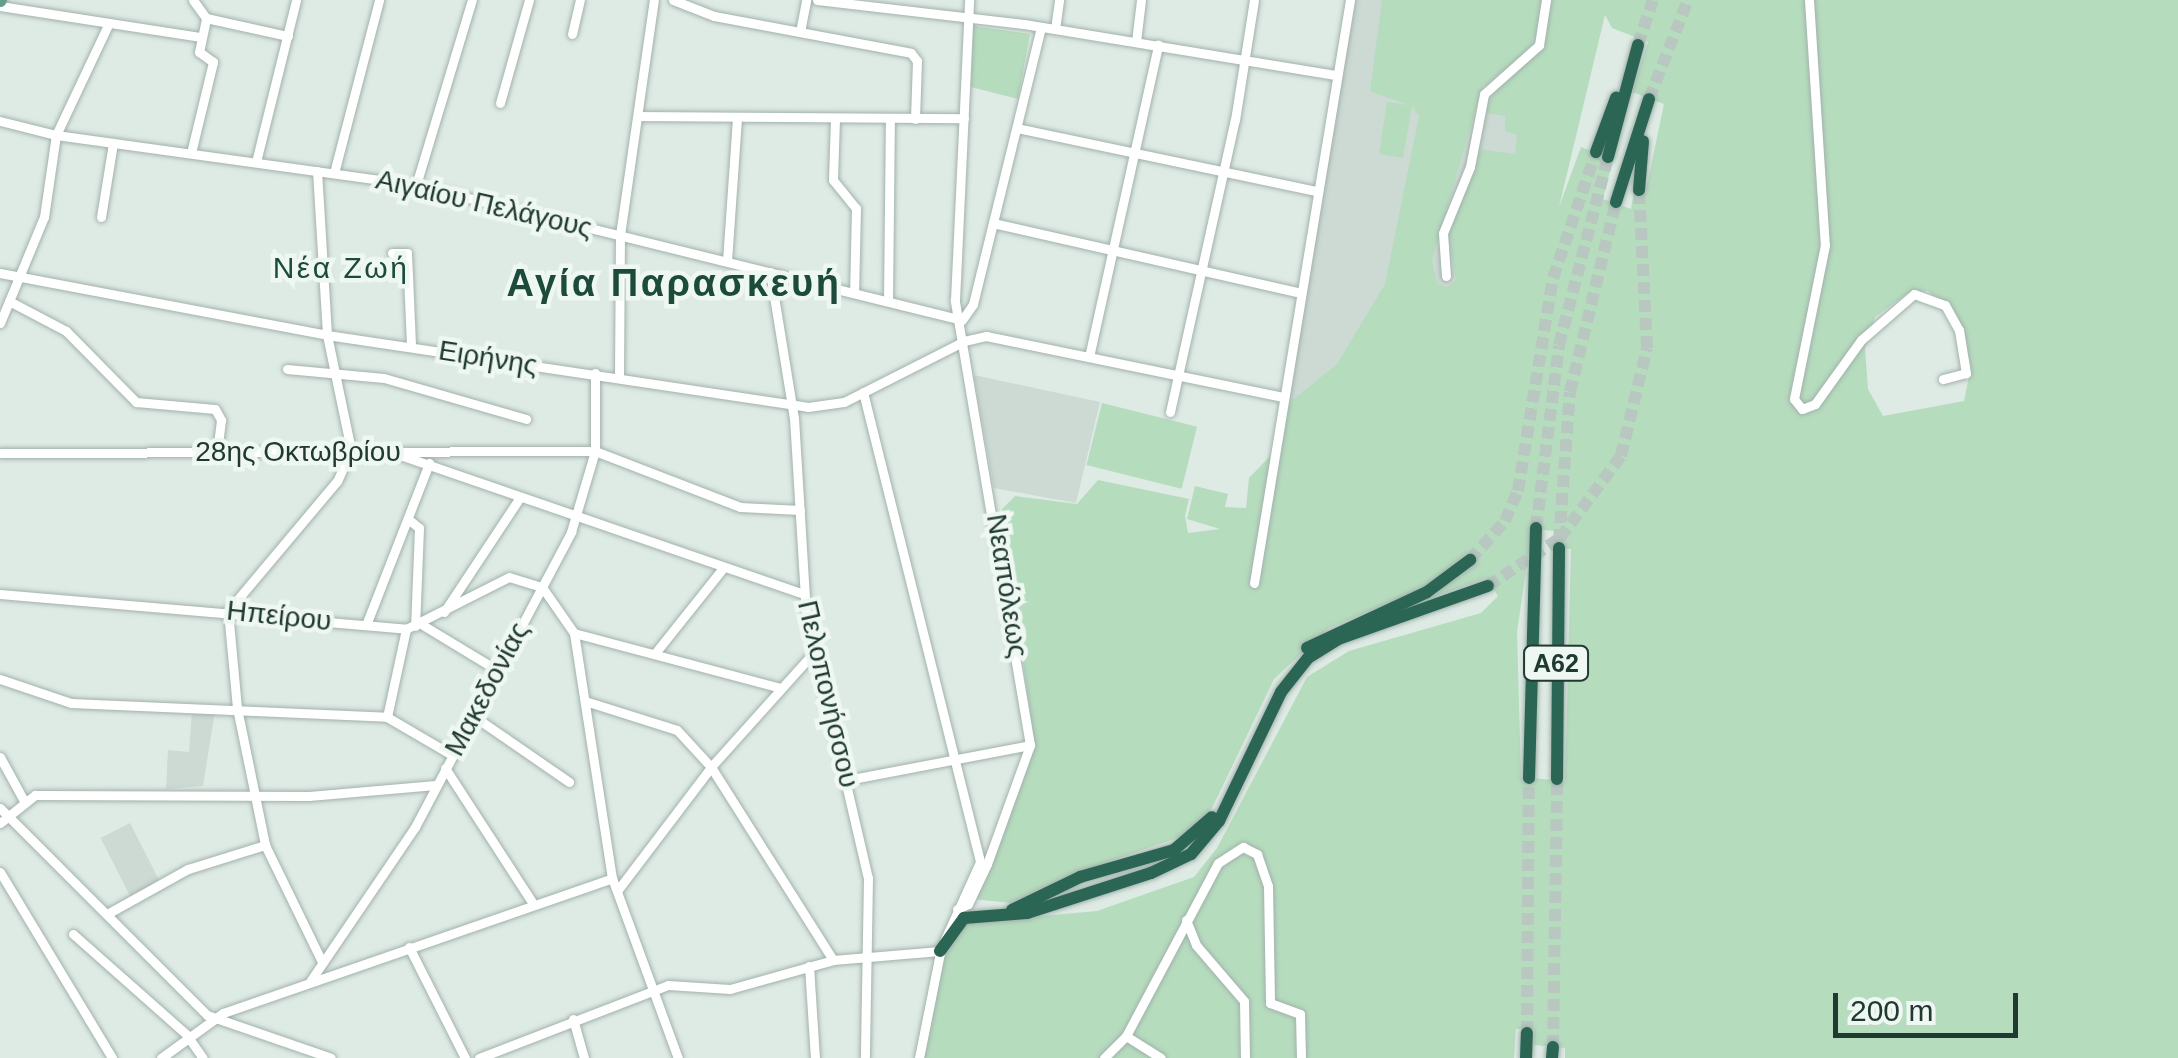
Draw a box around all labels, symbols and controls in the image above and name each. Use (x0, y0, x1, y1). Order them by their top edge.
street label: Αιγαίου Πελάγους (373, 163, 595, 245)
district label: Νέα Ζωή (273, 250, 409, 286)
district label: Αγία Παρασκευή (507, 261, 841, 307)
street label: Ειρήνης (436, 334, 540, 382)
street label: 28ης Οκτωβρίου (195, 435, 401, 469)
street label: Νεαπόλεως (979, 512, 1035, 660)
street label: Ηπείρου (225, 594, 333, 638)
street label: Πελοπονήσσου (790, 597, 866, 791)
street label: Μακεδονίας (438, 616, 536, 762)
road number: Α62 (1521, 643, 1591, 683)
scale bar (1838, 973, 2023, 1035)
text: 200 m (1850, 994, 1933, 1027)

